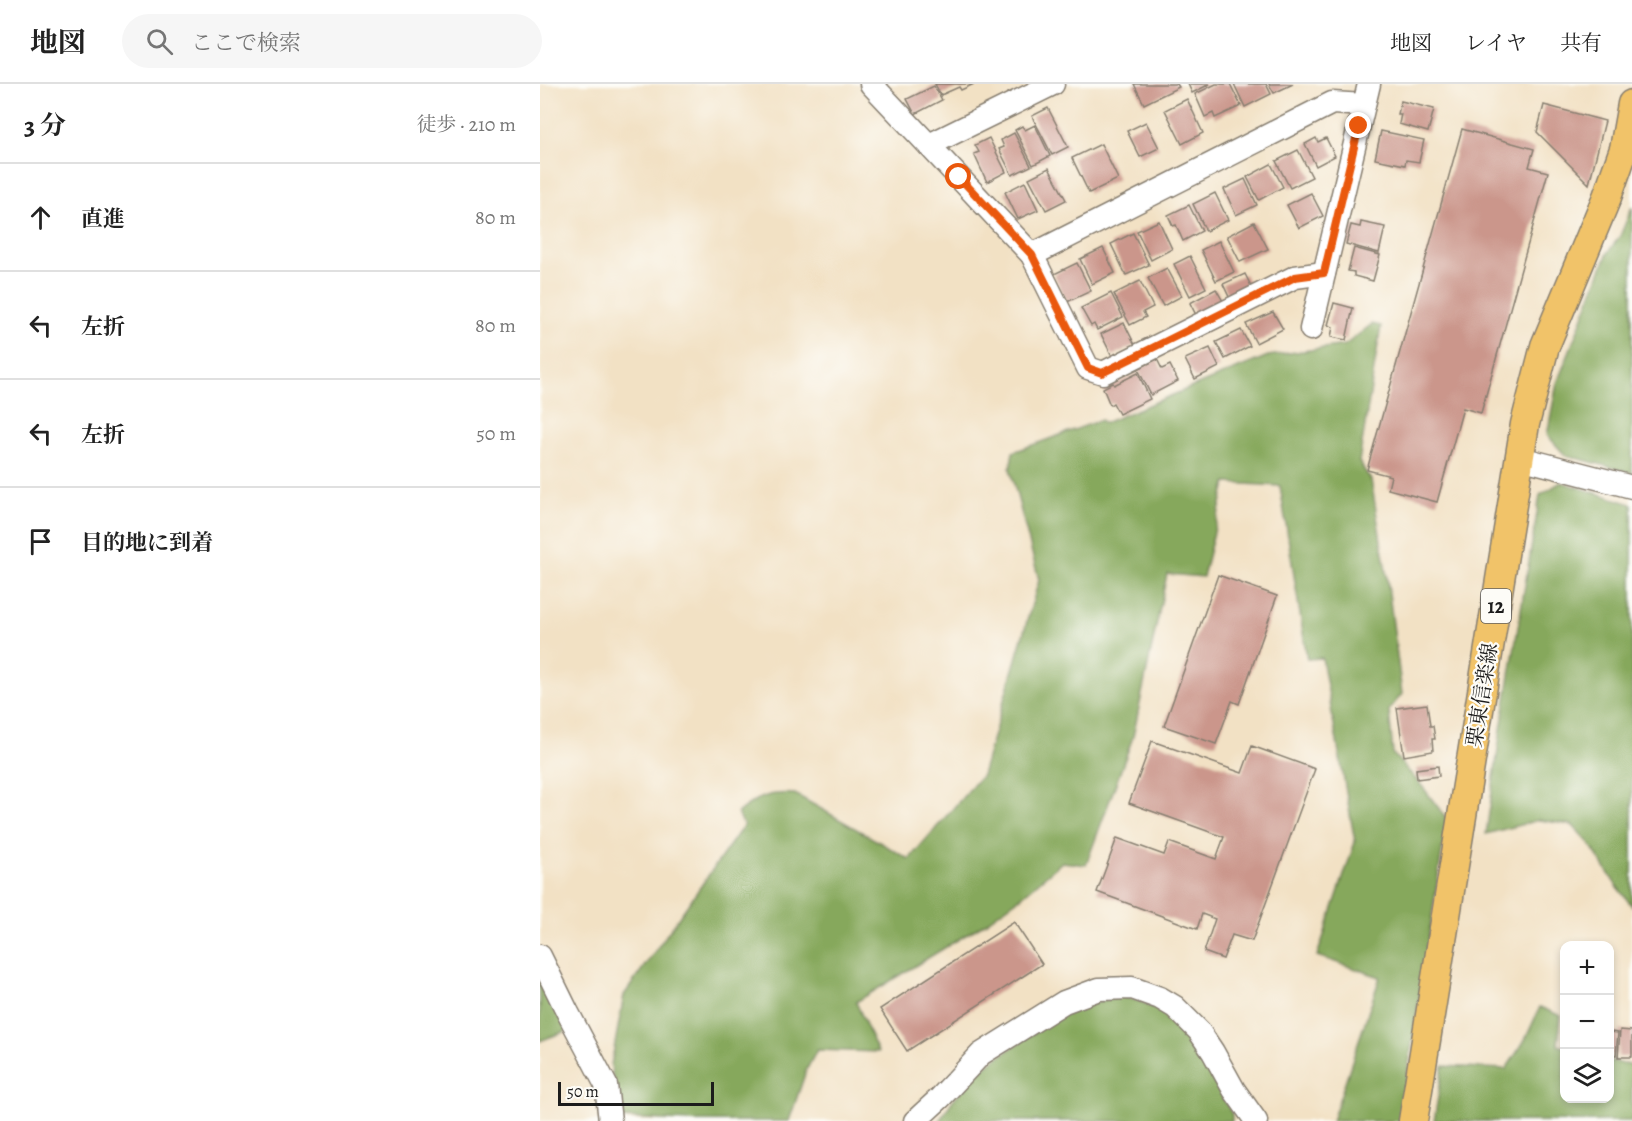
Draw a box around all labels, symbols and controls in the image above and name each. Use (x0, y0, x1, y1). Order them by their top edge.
search box (122, 14, 542, 68)
text: 地図 (30, 24, 86, 62)
icon: search (143, 25, 176, 58)
text: ここで検索 (191, 28, 301, 58)
text: 地図 (1390, 29, 1432, 57)
text: レイヤ (1465, 29, 1527, 57)
text: 共有 (1560, 29, 1602, 57)
text: 3 分 (24, 108, 66, 143)
text: 徒歩 · 210 m (417, 111, 516, 138)
route end (1345, 112, 1371, 138)
route start (945, 163, 971, 189)
icon: ahead (24, 201, 57, 234)
text: 直進 (81, 204, 125, 234)
text: 80 m (475, 204, 516, 231)
icon: left (24, 309, 57, 342)
text: 左折 (81, 312, 125, 342)
text: 80 m (475, 312, 516, 339)
icon: left (24, 417, 57, 450)
text: 左折 (81, 420, 125, 450)
text: 50 m (476, 420, 516, 447)
icon: arrive (24, 525, 57, 558)
text: 目的地に到着 (81, 528, 213, 558)
road number: 12 (1481, 589, 1511, 623)
street label: 栗東信楽線 (1460, 641, 1504, 749)
map controls (1560, 941, 1614, 1103)
button: + (1560, 941, 1614, 995)
button: − (1560, 995, 1614, 1049)
button: layers (1560, 1049, 1614, 1103)
scale bar (558, 1079, 714, 1106)
text: 50 m (567, 1081, 599, 1103)

